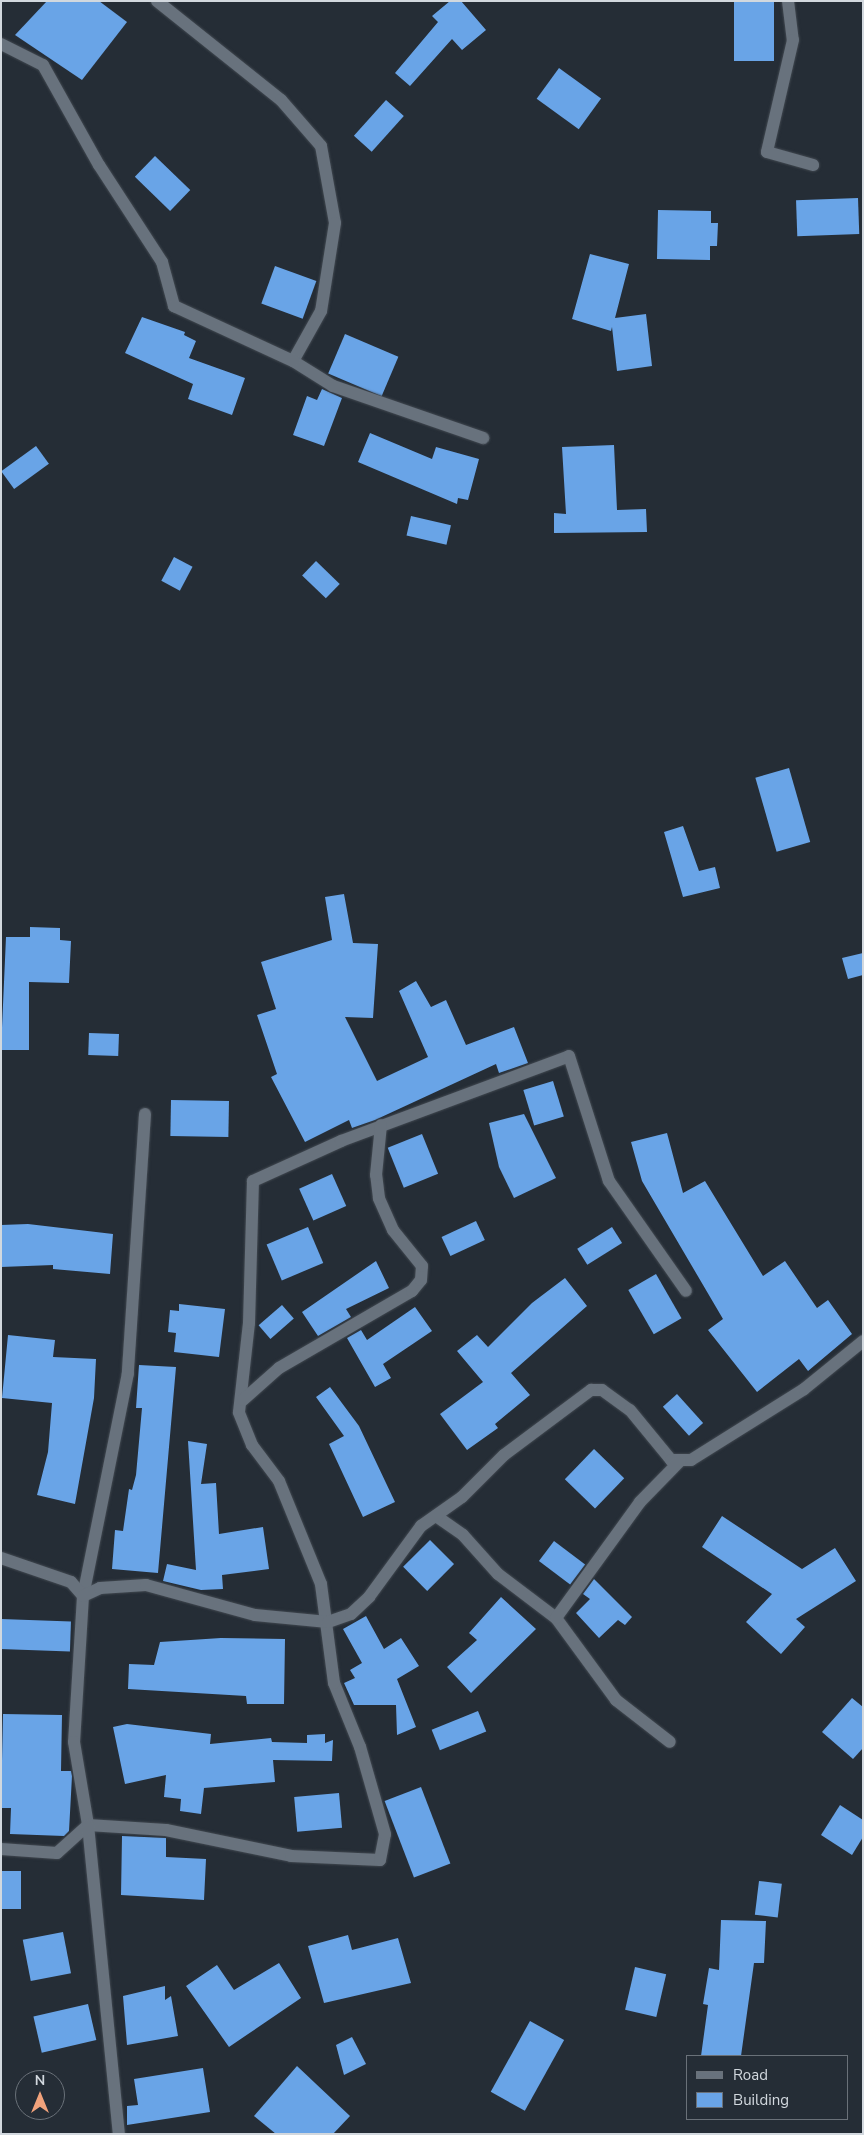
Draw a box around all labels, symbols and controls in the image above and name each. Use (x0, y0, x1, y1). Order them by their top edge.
legend (686, 2055, 849, 2120)
text: Road (733, 2065, 768, 2085)
north arrow (15, 2070, 65, 2120)
text: N (35, 2071, 45, 2090)
text: Building (733, 2090, 789, 2110)

